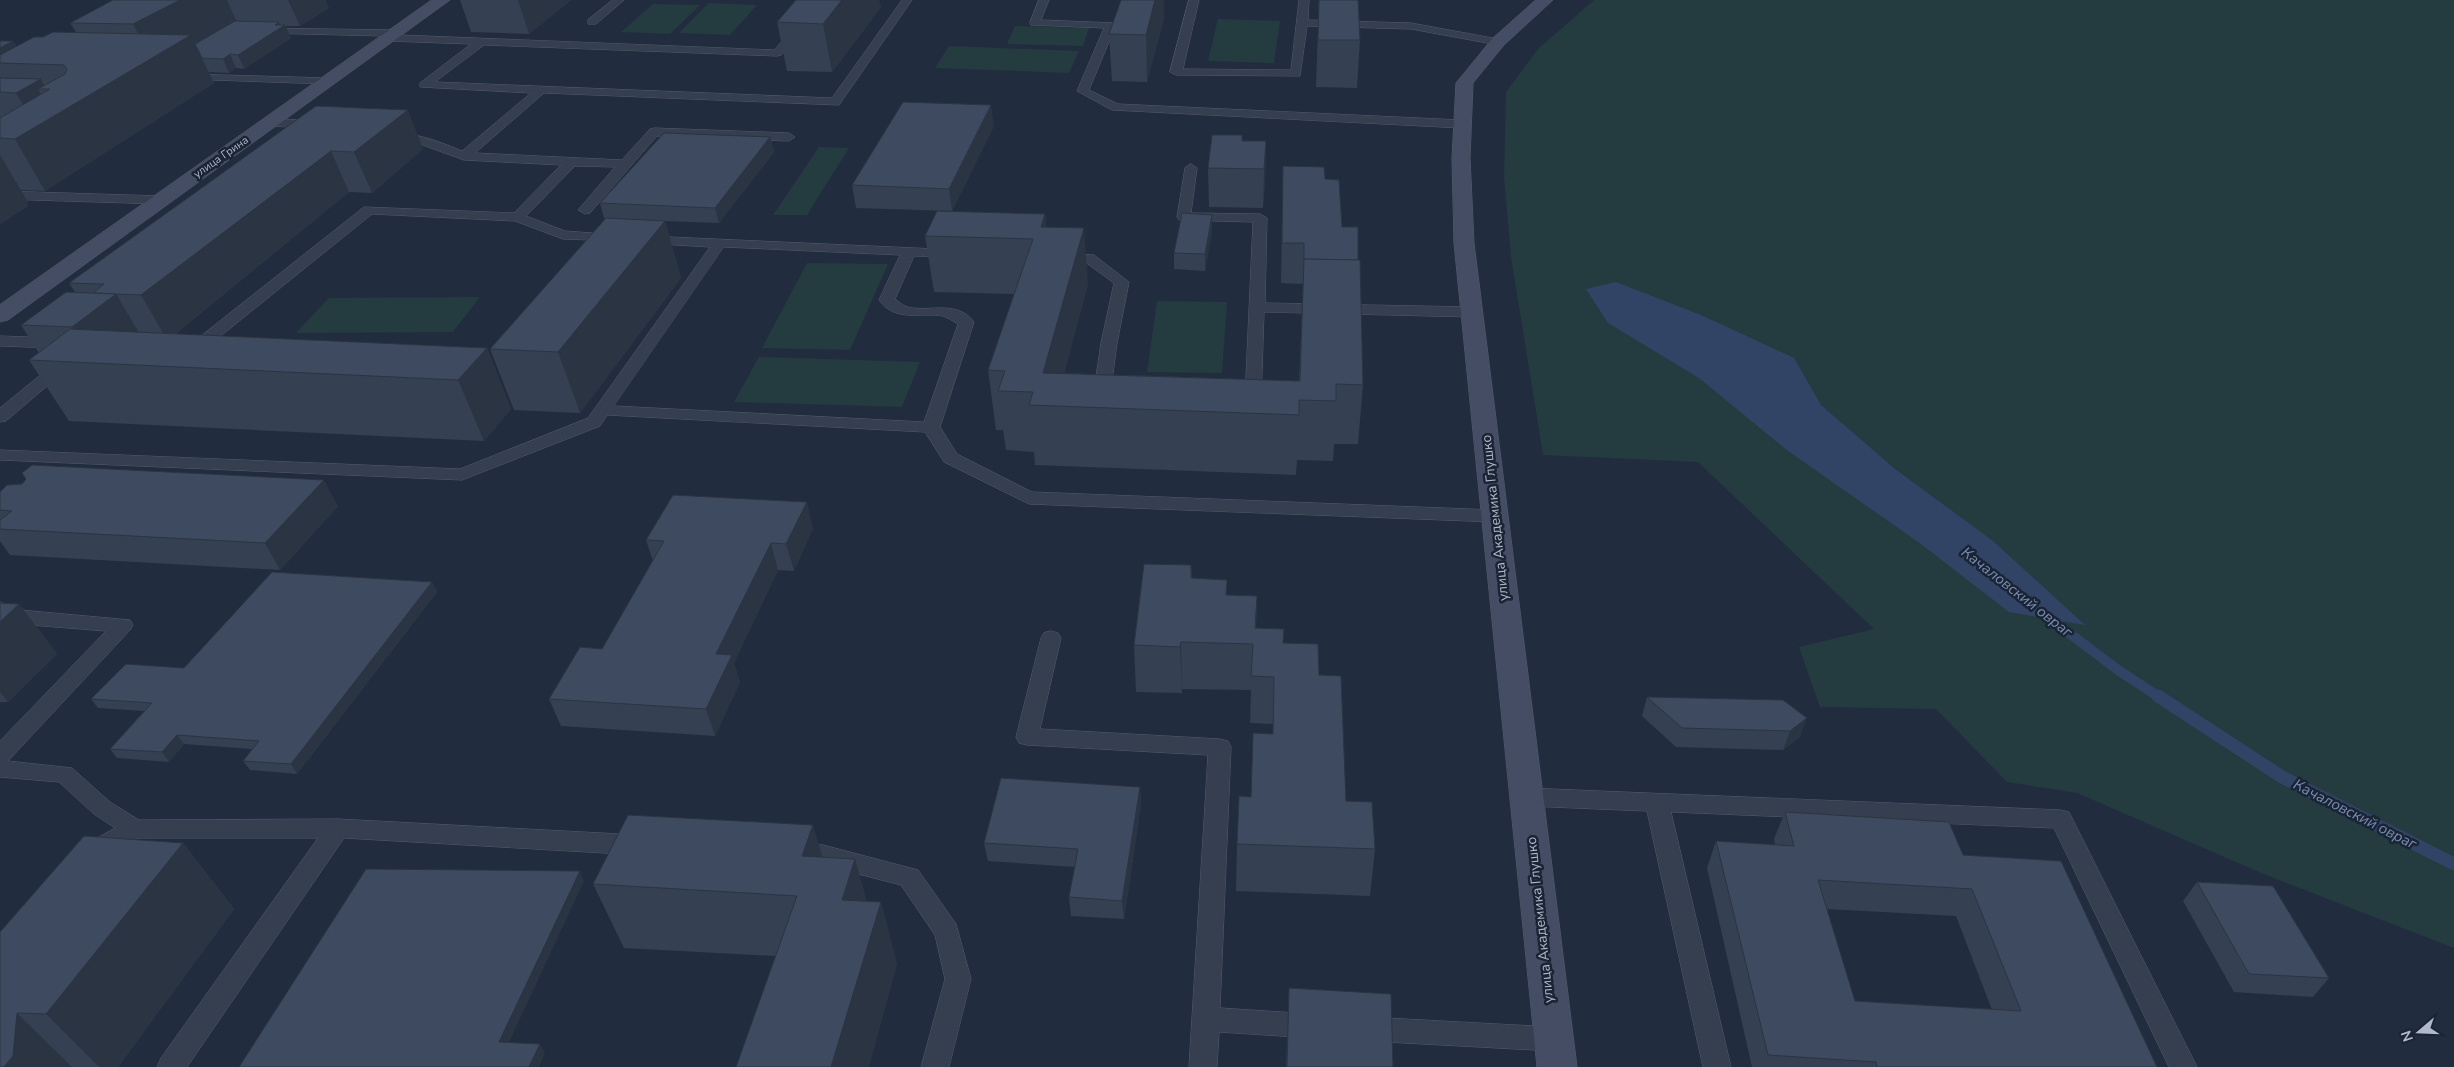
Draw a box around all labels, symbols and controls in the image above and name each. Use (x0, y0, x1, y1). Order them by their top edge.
street label: улица Грина (191, 132, 252, 181)
street label: улица Академика Глушко (1477, 434, 1513, 602)
water label: Качаловский овраг (1957, 542, 2077, 642)
water label: Качаловский овраг (2290, 774, 2421, 854)
street label: улица Академика Глушко (1522, 836, 1558, 1004)
north arrow (2394, 1007, 2444, 1057)
text: N (2396, 1028, 2418, 1044)

